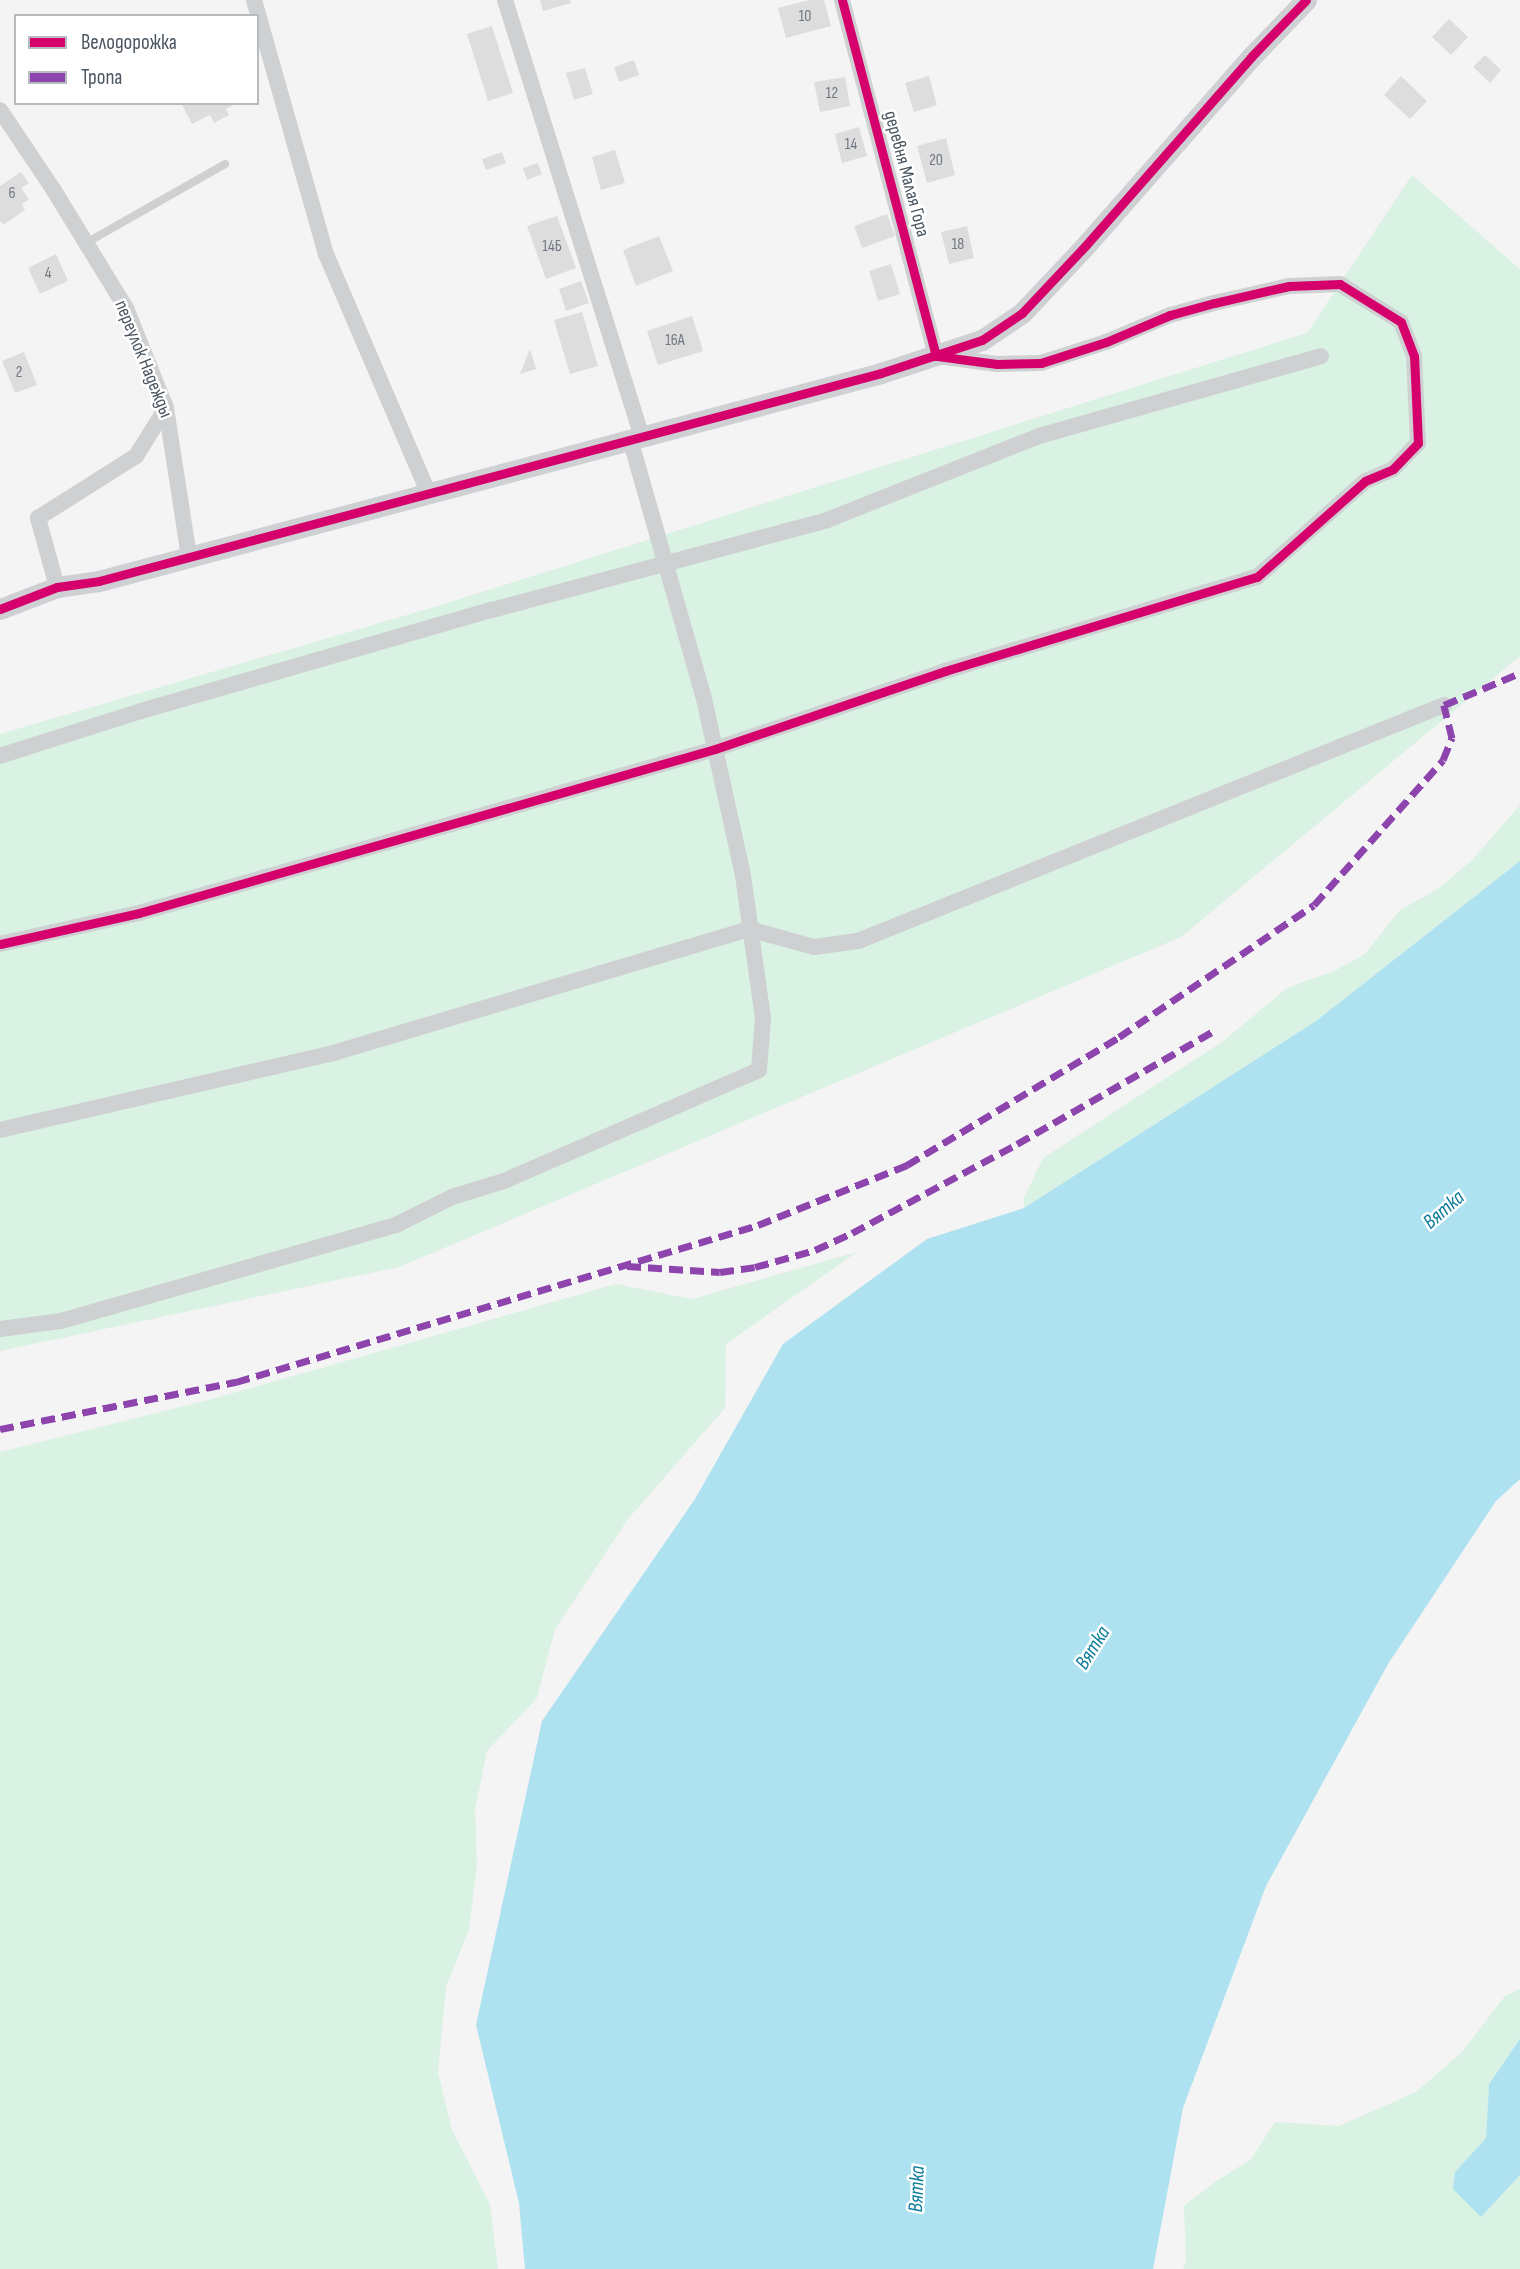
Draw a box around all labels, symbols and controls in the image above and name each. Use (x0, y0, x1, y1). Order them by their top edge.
house number: 10 (799, 7, 811, 27)
legend (14, 14, 259, 105)
text: Велодорожка (81, 30, 177, 55)
text: Тропа (81, 65, 122, 90)
house number: 12 (826, 84, 838, 104)
street label: деревня Малая Гора (878, 109, 934, 239)
house number: 14 (845, 135, 857, 155)
house number: 20 (929, 151, 943, 171)
house number: 6 (8, 184, 16, 204)
house number: 18 (952, 235, 964, 255)
house number: 14Б (542, 237, 562, 257)
house number: 4 (45, 264, 51, 284)
street label: переулок Надежды (109, 297, 177, 421)
house number: 16А (665, 331, 685, 351)
house number: 2 (16, 363, 22, 383)
water label: Вятка (1418, 1185, 1470, 1235)
water label: Вятка (1070, 1622, 1116, 1674)
water label: Вятка (904, 2165, 930, 2213)

